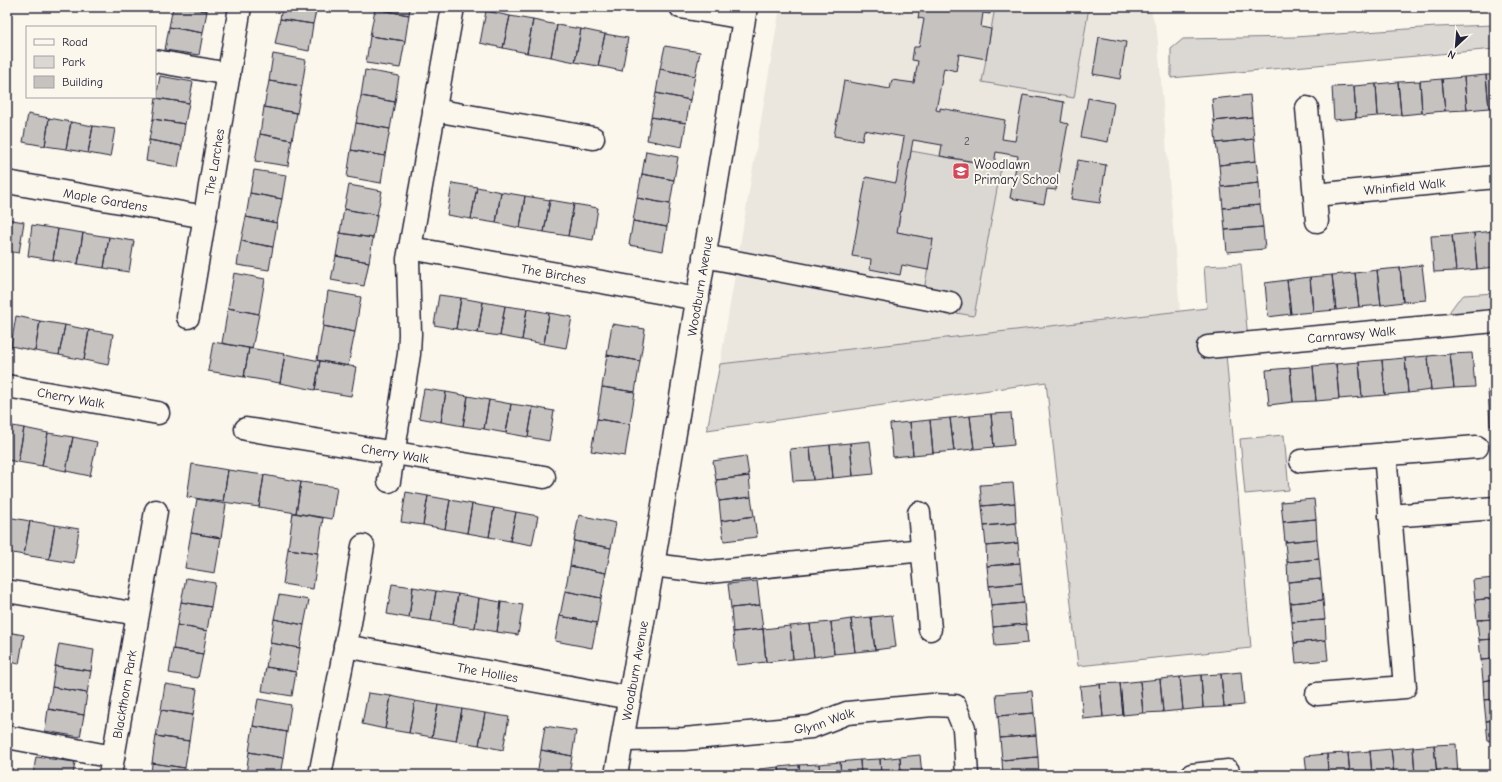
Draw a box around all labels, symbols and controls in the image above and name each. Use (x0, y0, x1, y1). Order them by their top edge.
legend (26, 26, 156, 98)
north arrow (1436, 26, 1476, 66)
text: Road (62, 35, 88, 49)
text: N (1446, 47, 1458, 62)
text: Park (62, 55, 85, 69)
text: Building (62, 75, 103, 89)
street label: The Larches (201, 128, 227, 197)
house number: 2 (964, 135, 970, 148)
place label: Woodlawn Primary School (974, 157, 1059, 187)
school or university icon: Woodlawn Primary School (951, 161, 971, 181)
street label: Whinfield Walk (1363, 175, 1447, 198)
street label: Maple Gardens (62, 185, 149, 215)
street label: Woodburn Avenue (684, 234, 716, 337)
street label: The Birches (520, 261, 587, 287)
street label: Carnrawsy Walk (1307, 323, 1397, 346)
street label: Cherry Walk (36, 385, 106, 411)
street label: Cherry Walk (360, 441, 431, 466)
street label: Woodburn Avenue (619, 619, 651, 722)
street label: Blackthorn Park (110, 648, 140, 740)
street label: The Hollies (456, 660, 519, 685)
street label: Glynn Walk (793, 705, 856, 737)

